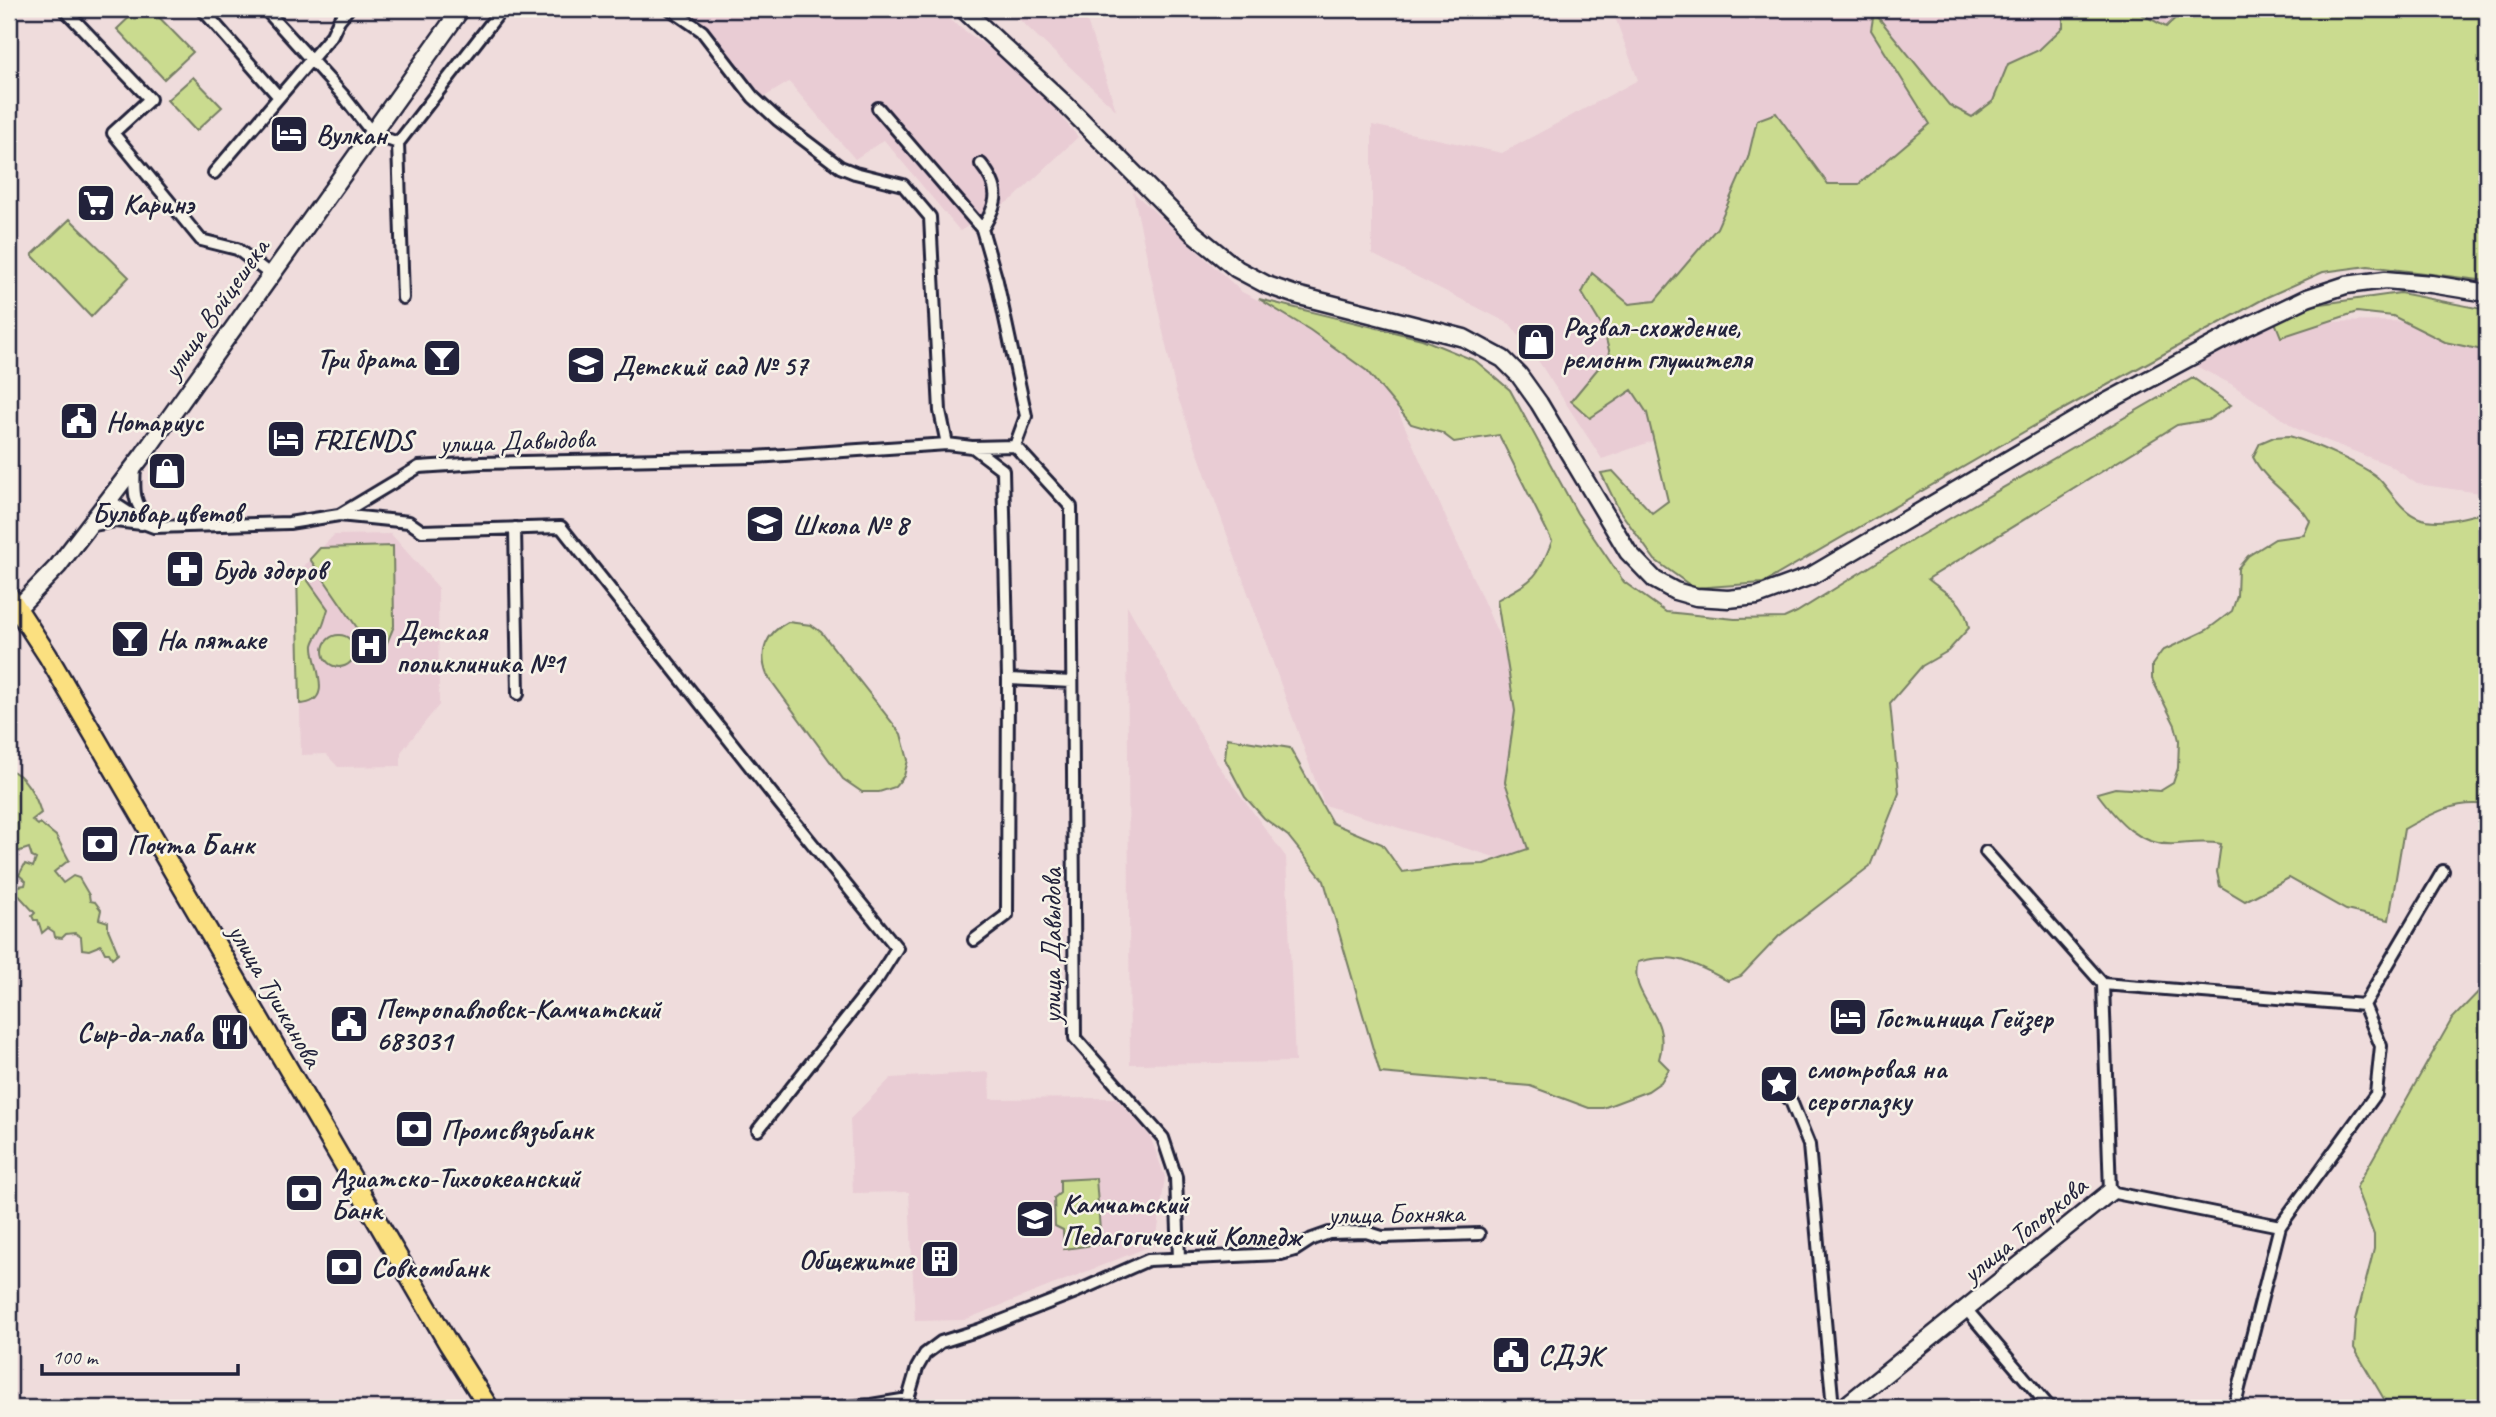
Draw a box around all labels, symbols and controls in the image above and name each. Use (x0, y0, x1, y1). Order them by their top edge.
hotel icon: Вулкан (268, 113, 310, 155)
place label: Вулкан (316, 117, 389, 152)
supermarket icon: Каринэ (75, 182, 117, 224)
place label: Каринэ (123, 186, 196, 221)
street label: улица Войцешека (153, 229, 278, 387)
place label: Развал-схождение, ремонт глушителя (1563, 309, 1754, 376)
shop icon: Развал-схождение, ремонт глушителя (1515, 321, 1557, 363)
bar icon: Три брата (421, 337, 463, 379)
place label: Три брата (317, 341, 418, 376)
school or university icon: Детский сад № 57 (565, 344, 607, 386)
place label: Детский сад № 57 (613, 348, 810, 383)
public building icon: Нотариус (58, 400, 100, 442)
place label: Нотариус (106, 404, 204, 439)
hotel icon: FRIENDS (265, 418, 307, 460)
street label: улица Давыдова (437, 420, 597, 461)
place label: FRIENDS (313, 422, 417, 457)
shop icon: Бульвар цветов (146, 450, 188, 492)
place label: Бульвар цветов (92, 495, 247, 530)
school or university icon: Школа № 8 (744, 503, 786, 545)
place label: Школа № 8 (792, 507, 911, 542)
pharmacy icon: Будь здоров (164, 548, 206, 590)
place label: Будь здоров (212, 552, 331, 587)
place label: Детская поликлиника №1 (396, 613, 568, 680)
bar icon: На пятаке (109, 618, 151, 660)
place label: На пятаке (157, 622, 268, 657)
hospital icon: Детская поликлиника №1 (348, 625, 390, 667)
bank icon: Почта Банк (79, 823, 121, 865)
place label: Почта Банк (127, 827, 257, 862)
street label: улица Давыдова (1034, 867, 1069, 1026)
street label: улица Тушканова (219, 916, 332, 1075)
place label: Петропавловск-Камчатский 683031 (376, 991, 663, 1058)
hotel icon: Гостиница Гейзер (1827, 996, 1869, 1038)
place label: Гостиница Гейзер (1875, 1000, 2054, 1036)
public building icon: Петропавловск-Камчатский 683031 (328, 1003, 370, 1045)
restaurant icon: Сыр-да-лава (209, 1011, 251, 1053)
place label: Сыр-да-лава (77, 1015, 205, 1050)
place label: смотровая на сероглазку (1806, 1051, 1948, 1119)
place icon: смотровая на сероглазку (1758, 1063, 1800, 1105)
bank icon: Промсвязьбанк (393, 1108, 435, 1150)
place label: Промсвязьбанк (441, 1112, 596, 1148)
place label: Азиатско-Тихоокеанский Банк (331, 1160, 582, 1227)
street label: улица Топоркова (1953, 1167, 2095, 1292)
bank icon: Азиатско-Тихоокеанский Банк (283, 1172, 325, 1214)
place label: Камчатский Педагогический Колледж (1062, 1186, 1304, 1253)
street label: улица Бохняка (1326, 1195, 1467, 1232)
school or university icon: Камчатский Педагогический Колледж (1014, 1198, 1056, 1240)
building icon: Общежитие (919, 1238, 961, 1280)
place label: Общежитие (799, 1242, 916, 1277)
bank icon: Совкомбанк (323, 1246, 365, 1288)
place label: Совкомбанк (371, 1250, 492, 1285)
scale bar (42, 1333, 238, 1377)
public building icon: СДЭК (1490, 1334, 1532, 1376)
place label: СДЭК (1538, 1338, 1608, 1373)
text: 100 m (52, 1344, 99, 1370)

